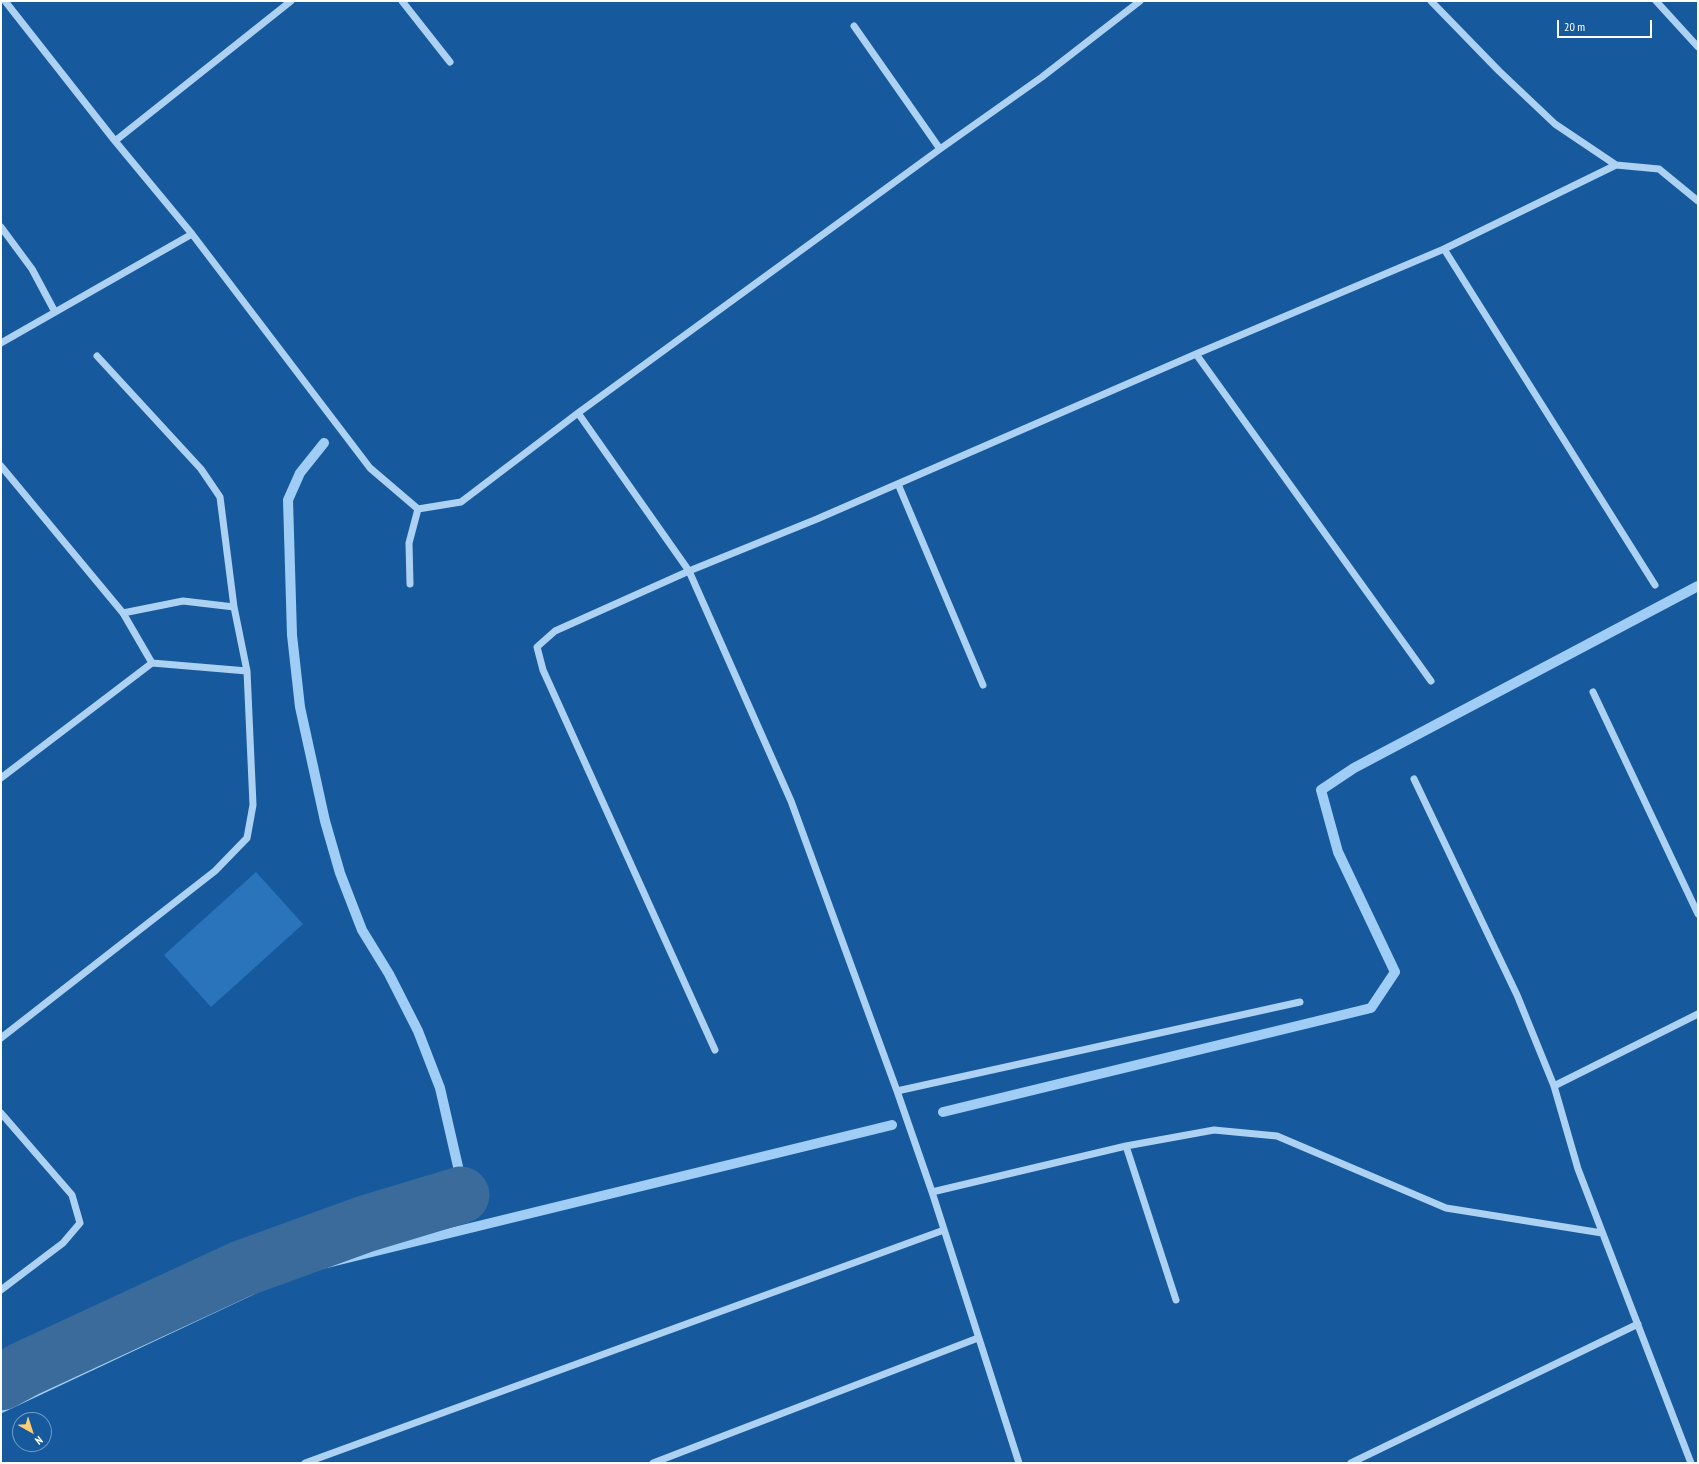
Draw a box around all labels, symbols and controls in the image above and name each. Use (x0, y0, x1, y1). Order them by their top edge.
scale bar (1559, 12, 1654, 38)
text: 20 m (1564, 19, 1585, 34)
north arrow (12, 1412, 52, 1452)
text: N (32, 1433, 46, 1448)

